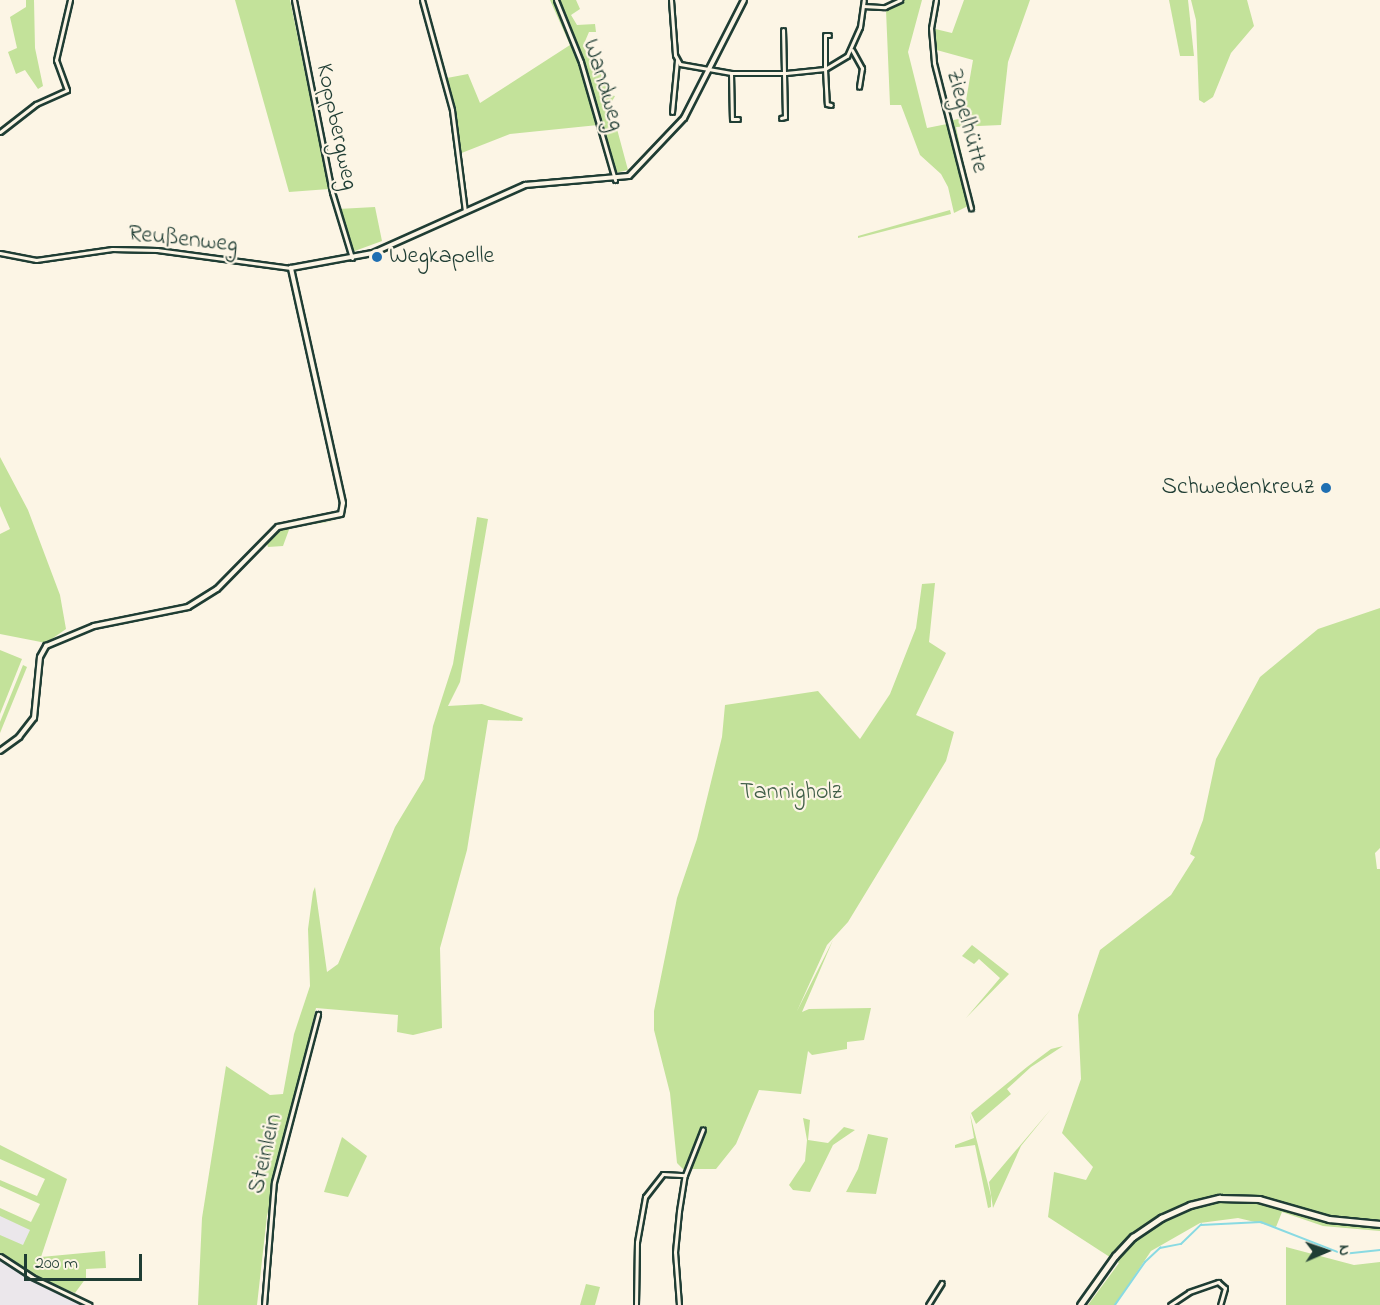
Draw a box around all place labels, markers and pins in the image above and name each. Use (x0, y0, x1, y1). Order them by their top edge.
place label: Wegkapelle (389, 243, 494, 271)
marker: Wegkapelle (370, 250, 384, 264)
place label: Schwedenkreuz (1162, 474, 1314, 502)
marker: Schwedenkreuz (1319, 481, 1333, 495)

